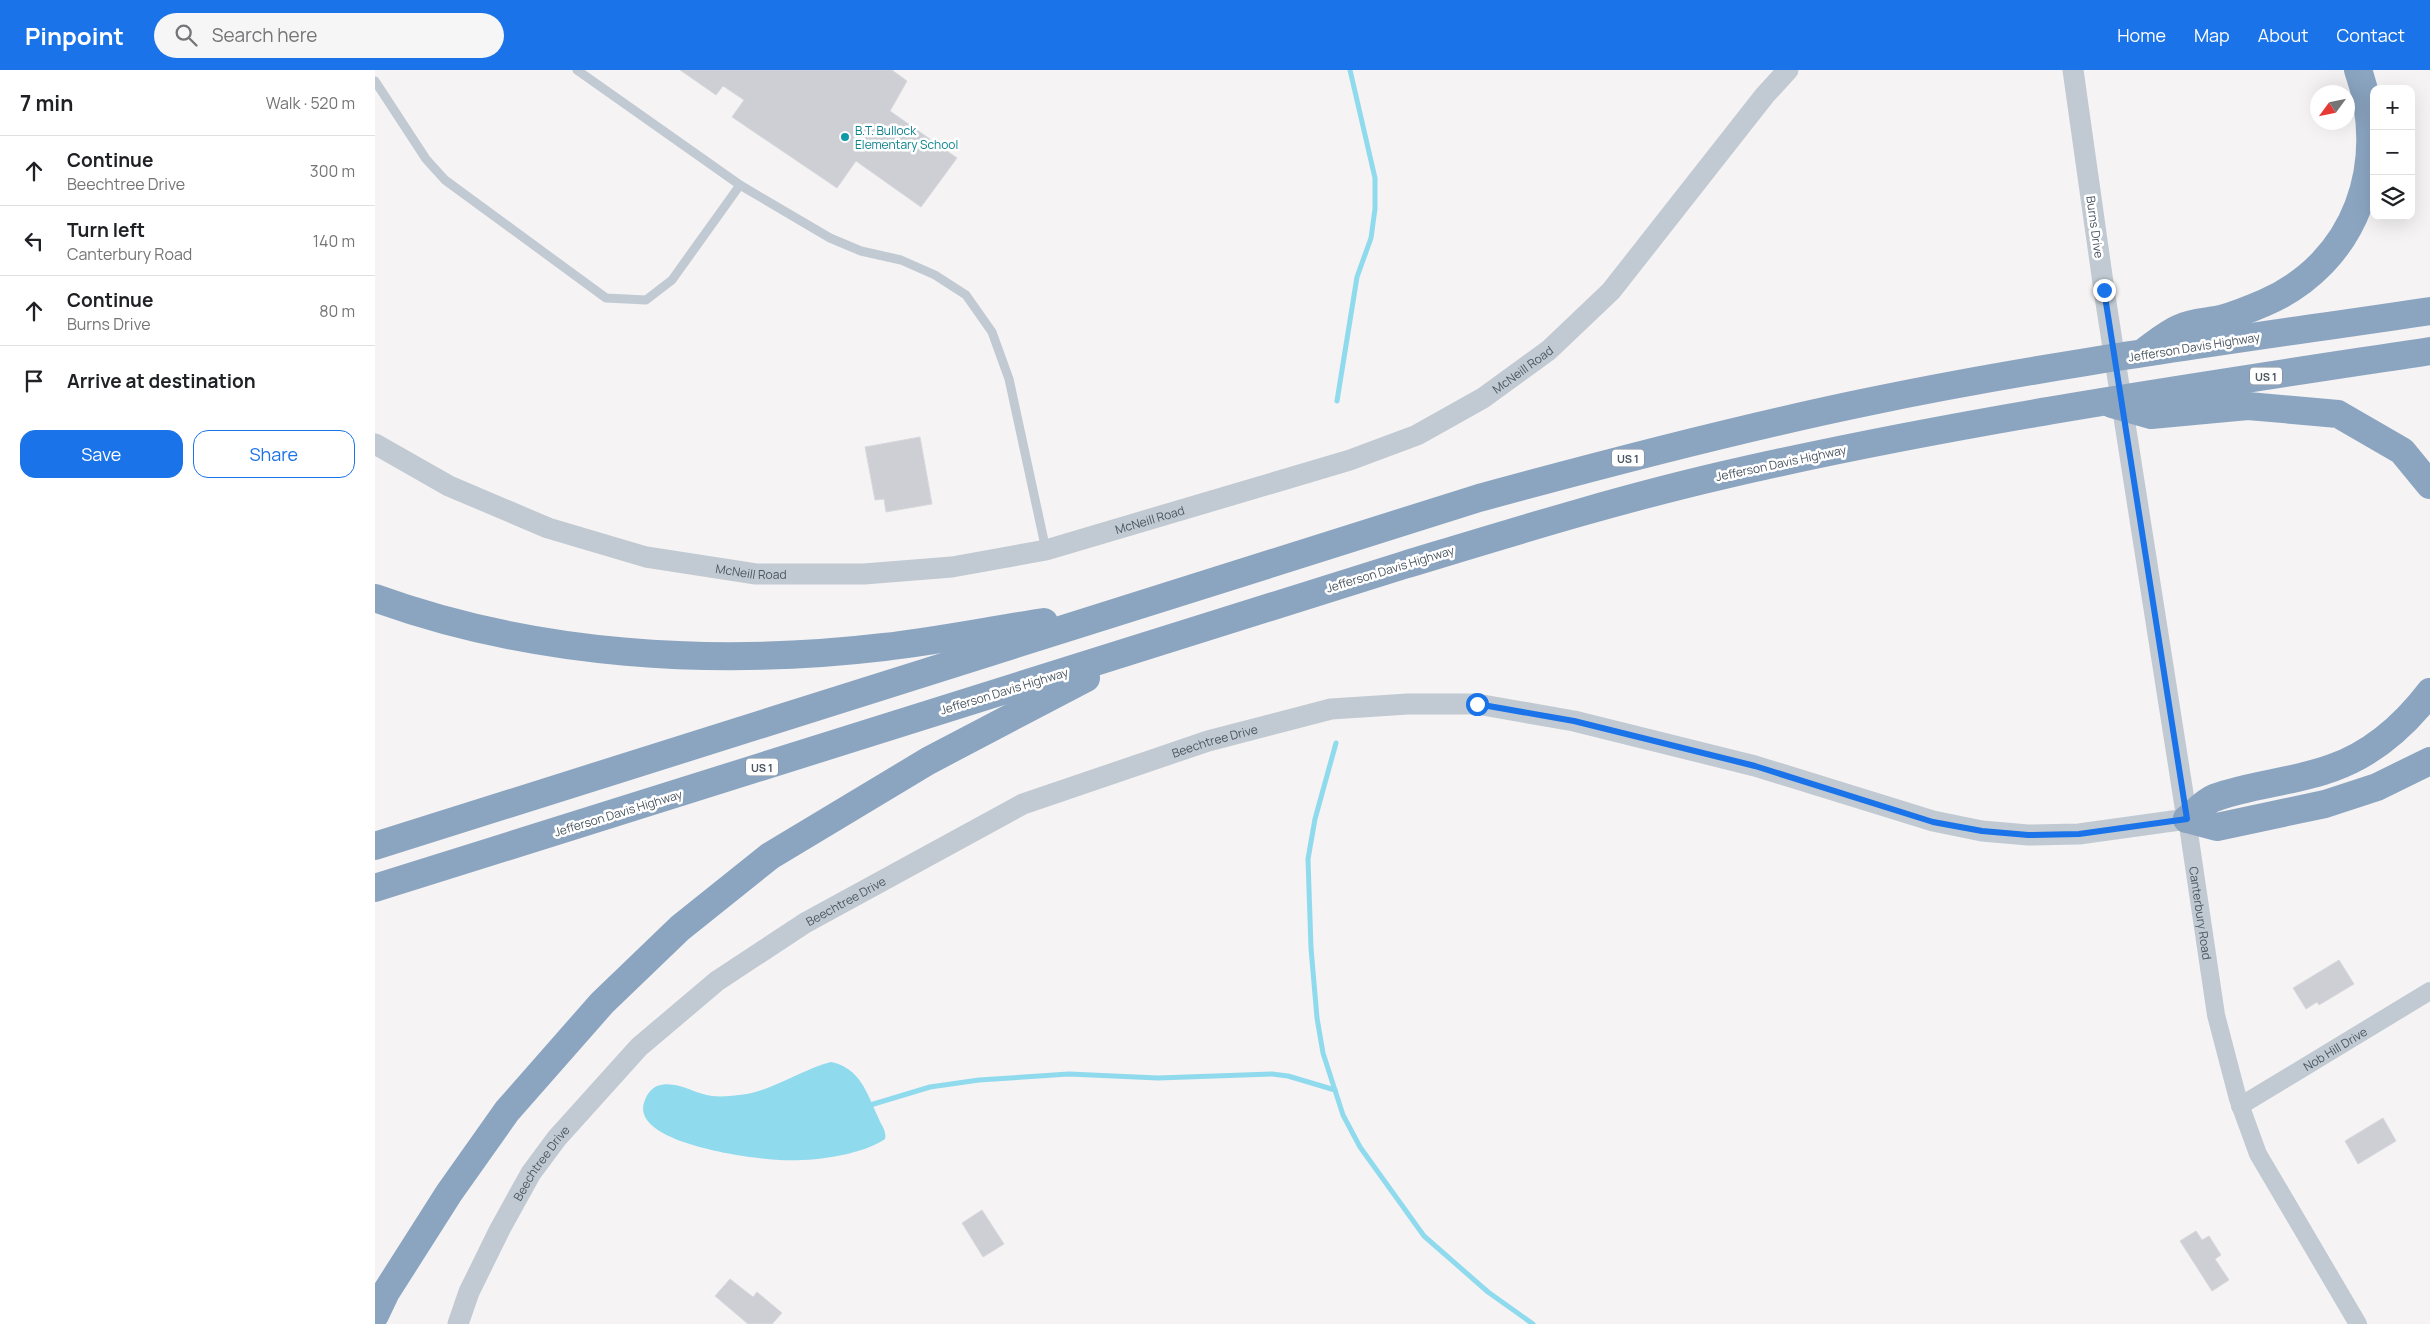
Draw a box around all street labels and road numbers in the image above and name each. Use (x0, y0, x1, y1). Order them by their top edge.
street label: Burns Drive (2082, 195, 2108, 259)
street label: Jefferson Davis Highway (2127, 328, 2262, 366)
street label: McNeill Road (1489, 341, 1556, 397)
road number: US 1 (2250, 368, 2282, 384)
street label: Jefferson Davis Highway (1714, 441, 1849, 485)
road number: US 1 (1612, 449, 1644, 466)
street label: McNeill Road (1113, 501, 1186, 538)
street label: Jefferson Davis Highway (1324, 541, 1457, 597)
street label: McNeill Road (714, 559, 787, 583)
street label: Jefferson Davis Highway (938, 663, 1071, 719)
street label: Beechtree Drive (1169, 720, 1259, 761)
road number: US 1 (746, 759, 778, 776)
street label: Jefferson Davis Highway (552, 785, 685, 841)
street label: Canterbury Road (2186, 865, 2216, 961)
street label: Beechtree Drive (803, 872, 889, 930)
street label: Nob Hill Drive (2300, 1023, 2370, 1074)
street label: Beechtree Drive (509, 1121, 573, 1204)

